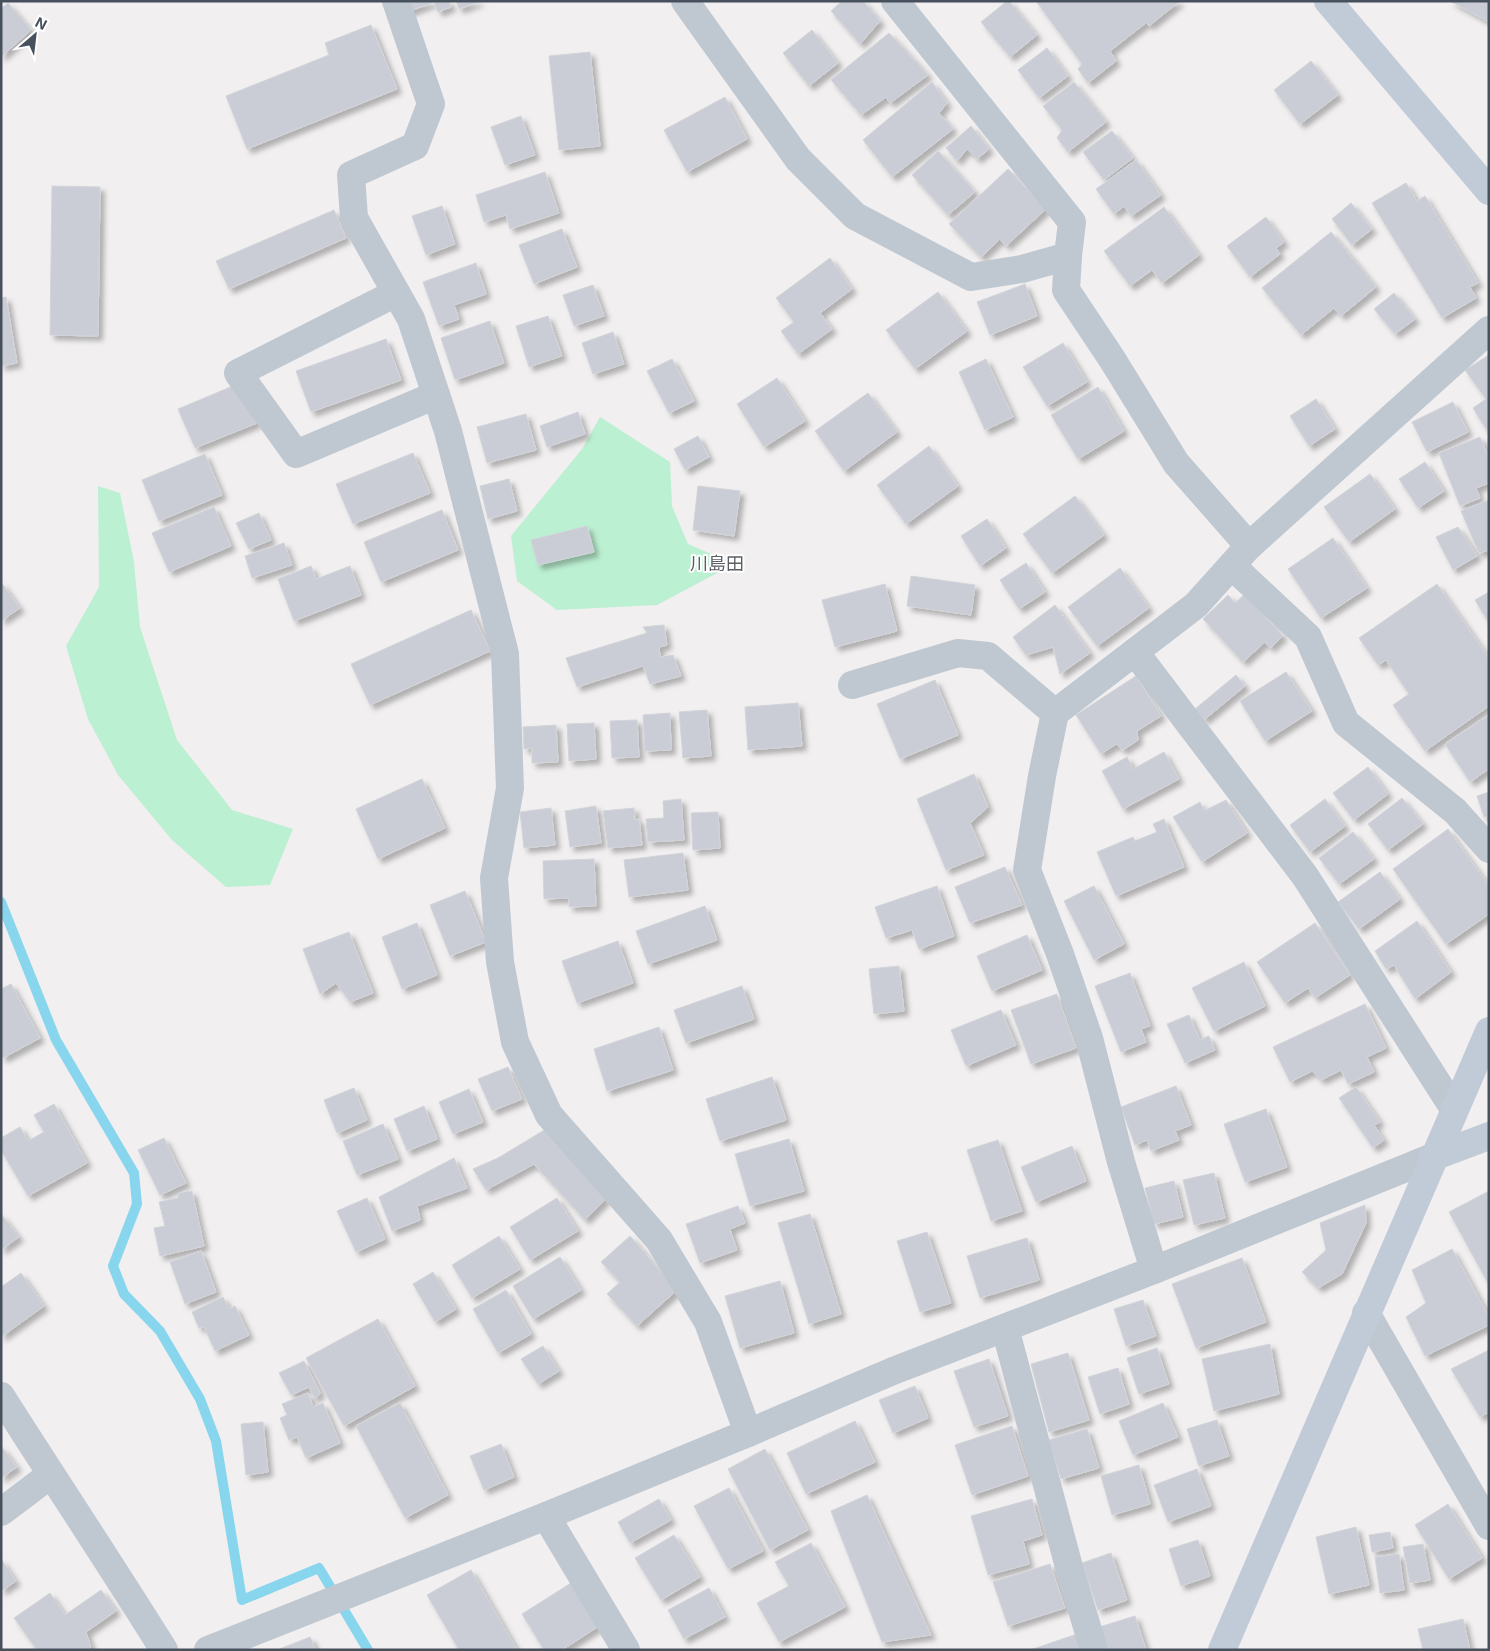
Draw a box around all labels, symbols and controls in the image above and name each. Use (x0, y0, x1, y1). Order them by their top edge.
north arrow (10, 10, 60, 60)
text: N (33, 13, 50, 33)
district label: 川島田 (690, 553, 744, 574)

